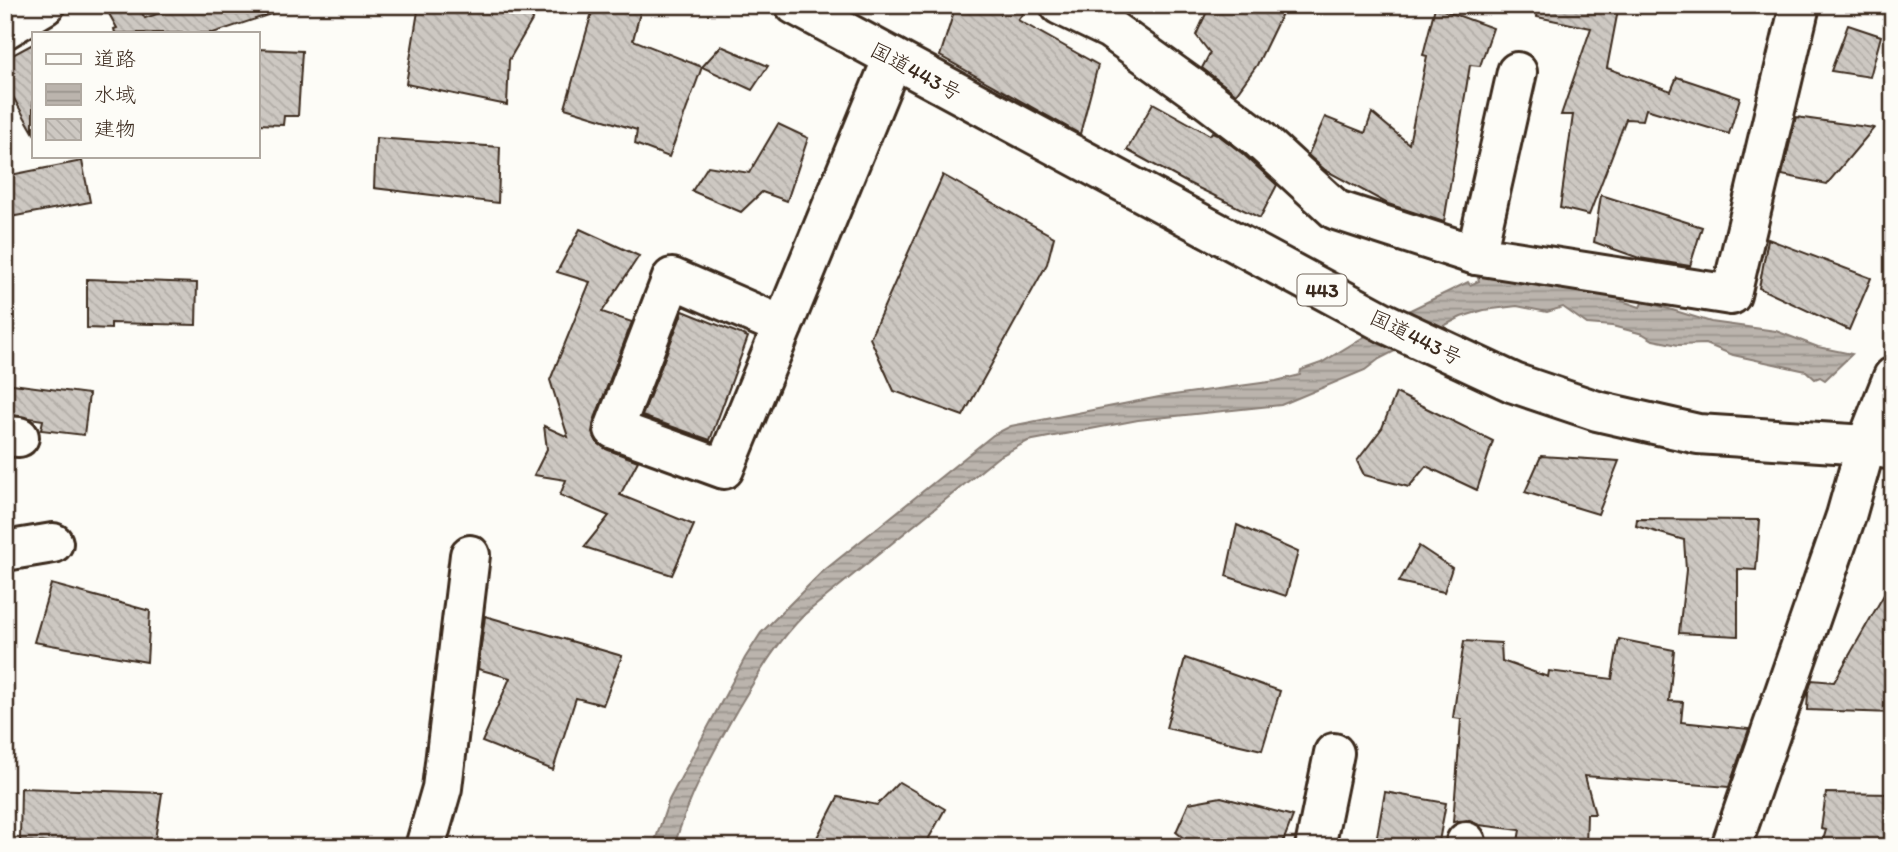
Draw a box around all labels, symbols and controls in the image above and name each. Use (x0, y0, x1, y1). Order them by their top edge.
legend (32, 32, 259, 158)
street label: 国道443号 (866, 37, 966, 105)
text: 道路 (94, 46, 136, 71)
text: 水域 (94, 82, 136, 107)
text: 建物 (94, 116, 136, 141)
road number: 443 (1298, 274, 1346, 306)
street label: 国道443号 (1366, 304, 1466, 370)

